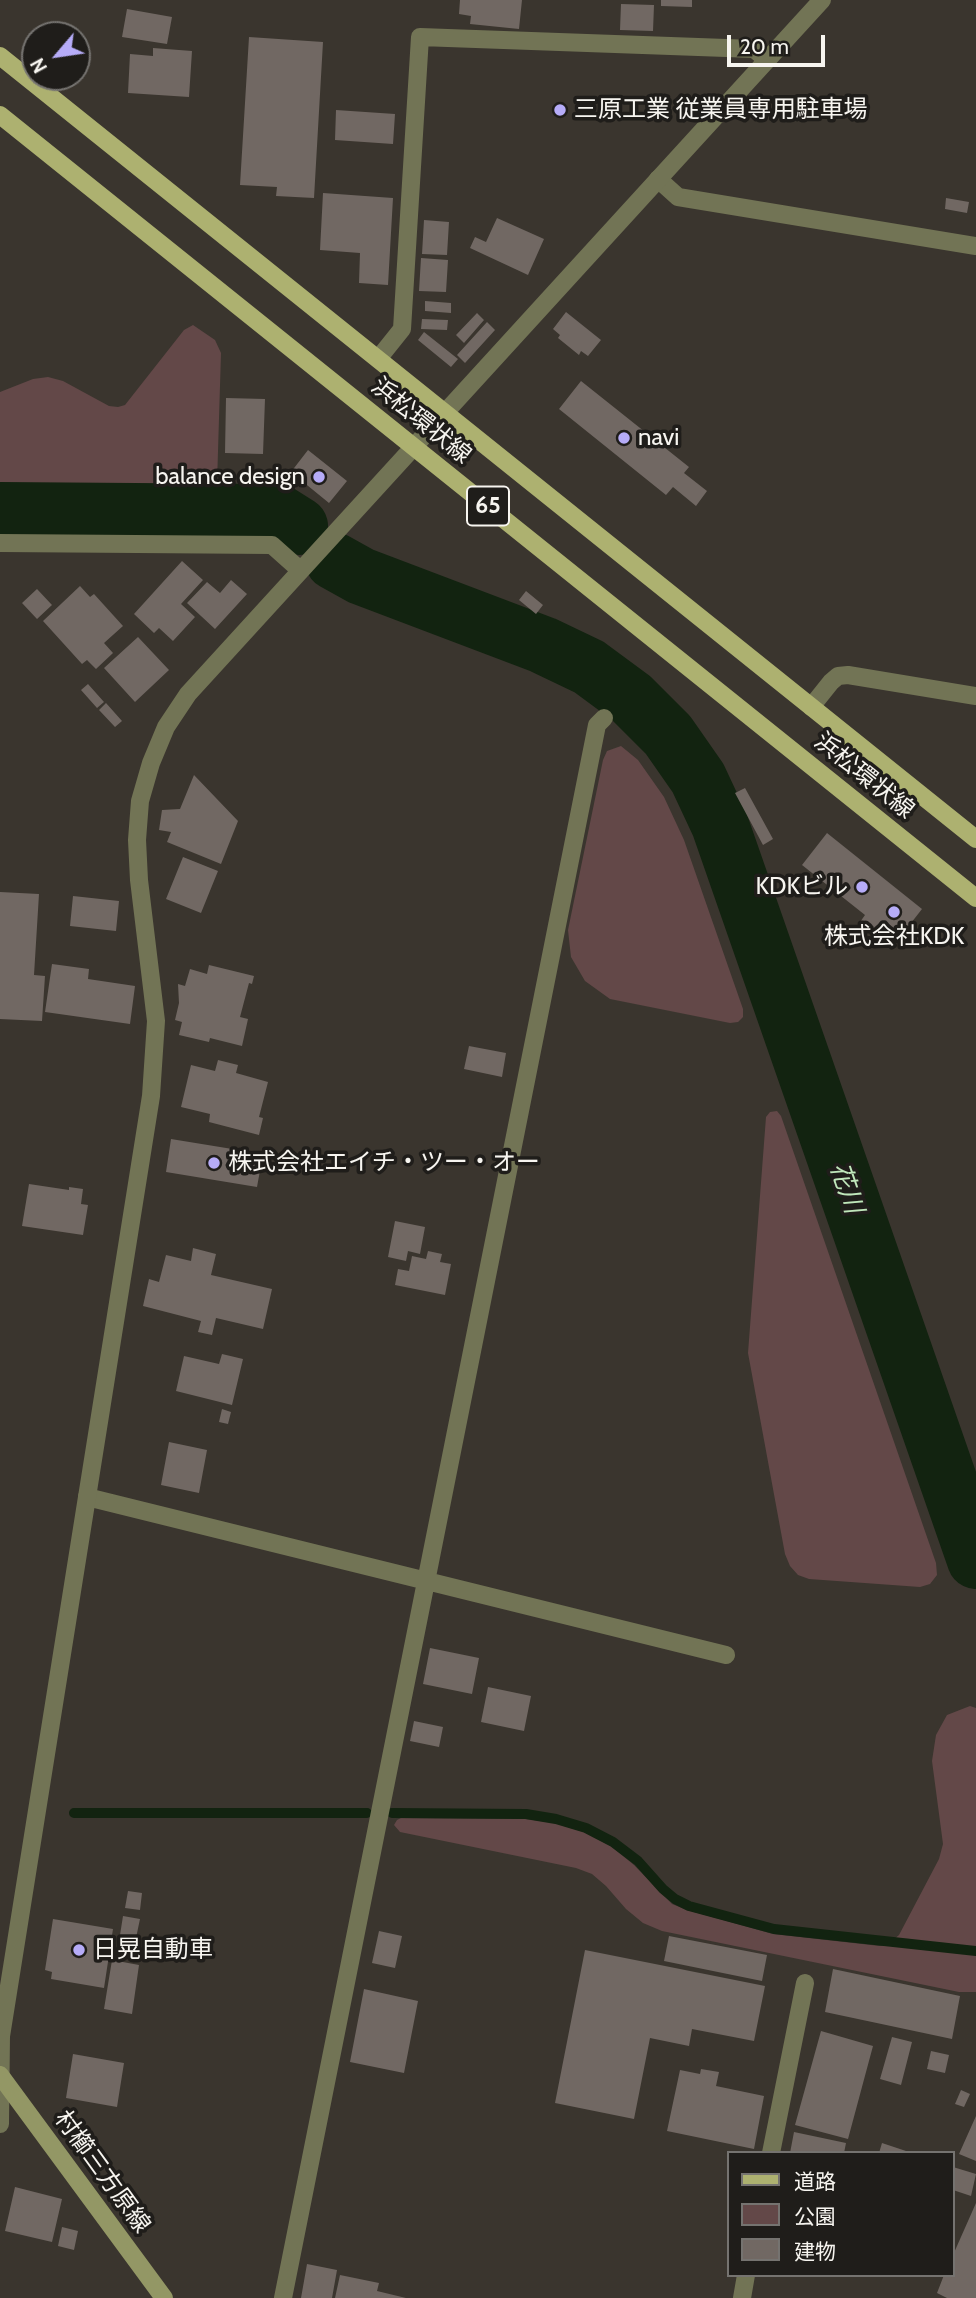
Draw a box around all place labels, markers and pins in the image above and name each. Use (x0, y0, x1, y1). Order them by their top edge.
place label: 三原工業 従業員専用駐車場 (574, 96, 867, 124)
marker: 三原工業 従業員専用駐車場 (552, 102, 568, 118)
place label: navi (638, 424, 679, 452)
marker: navi (616, 430, 632, 446)
place label: balance design (155, 463, 305, 491)
marker: balance design (311, 469, 327, 485)
place label: KDKビル (755, 873, 848, 901)
marker: KDKビル (854, 879, 870, 895)
marker: 株式会社KDK (886, 904, 902, 920)
place label: 株式会社KDK (824, 923, 964, 951)
place label: 株式会社エイチ・ツー・オー (228, 1149, 540, 1177)
marker: 株式会社エイチ・ツー・オー (206, 1155, 222, 1171)
place label: 日晃自動車 (93, 1936, 213, 1964)
marker: 日晃自動車 (71, 1942, 87, 1958)

